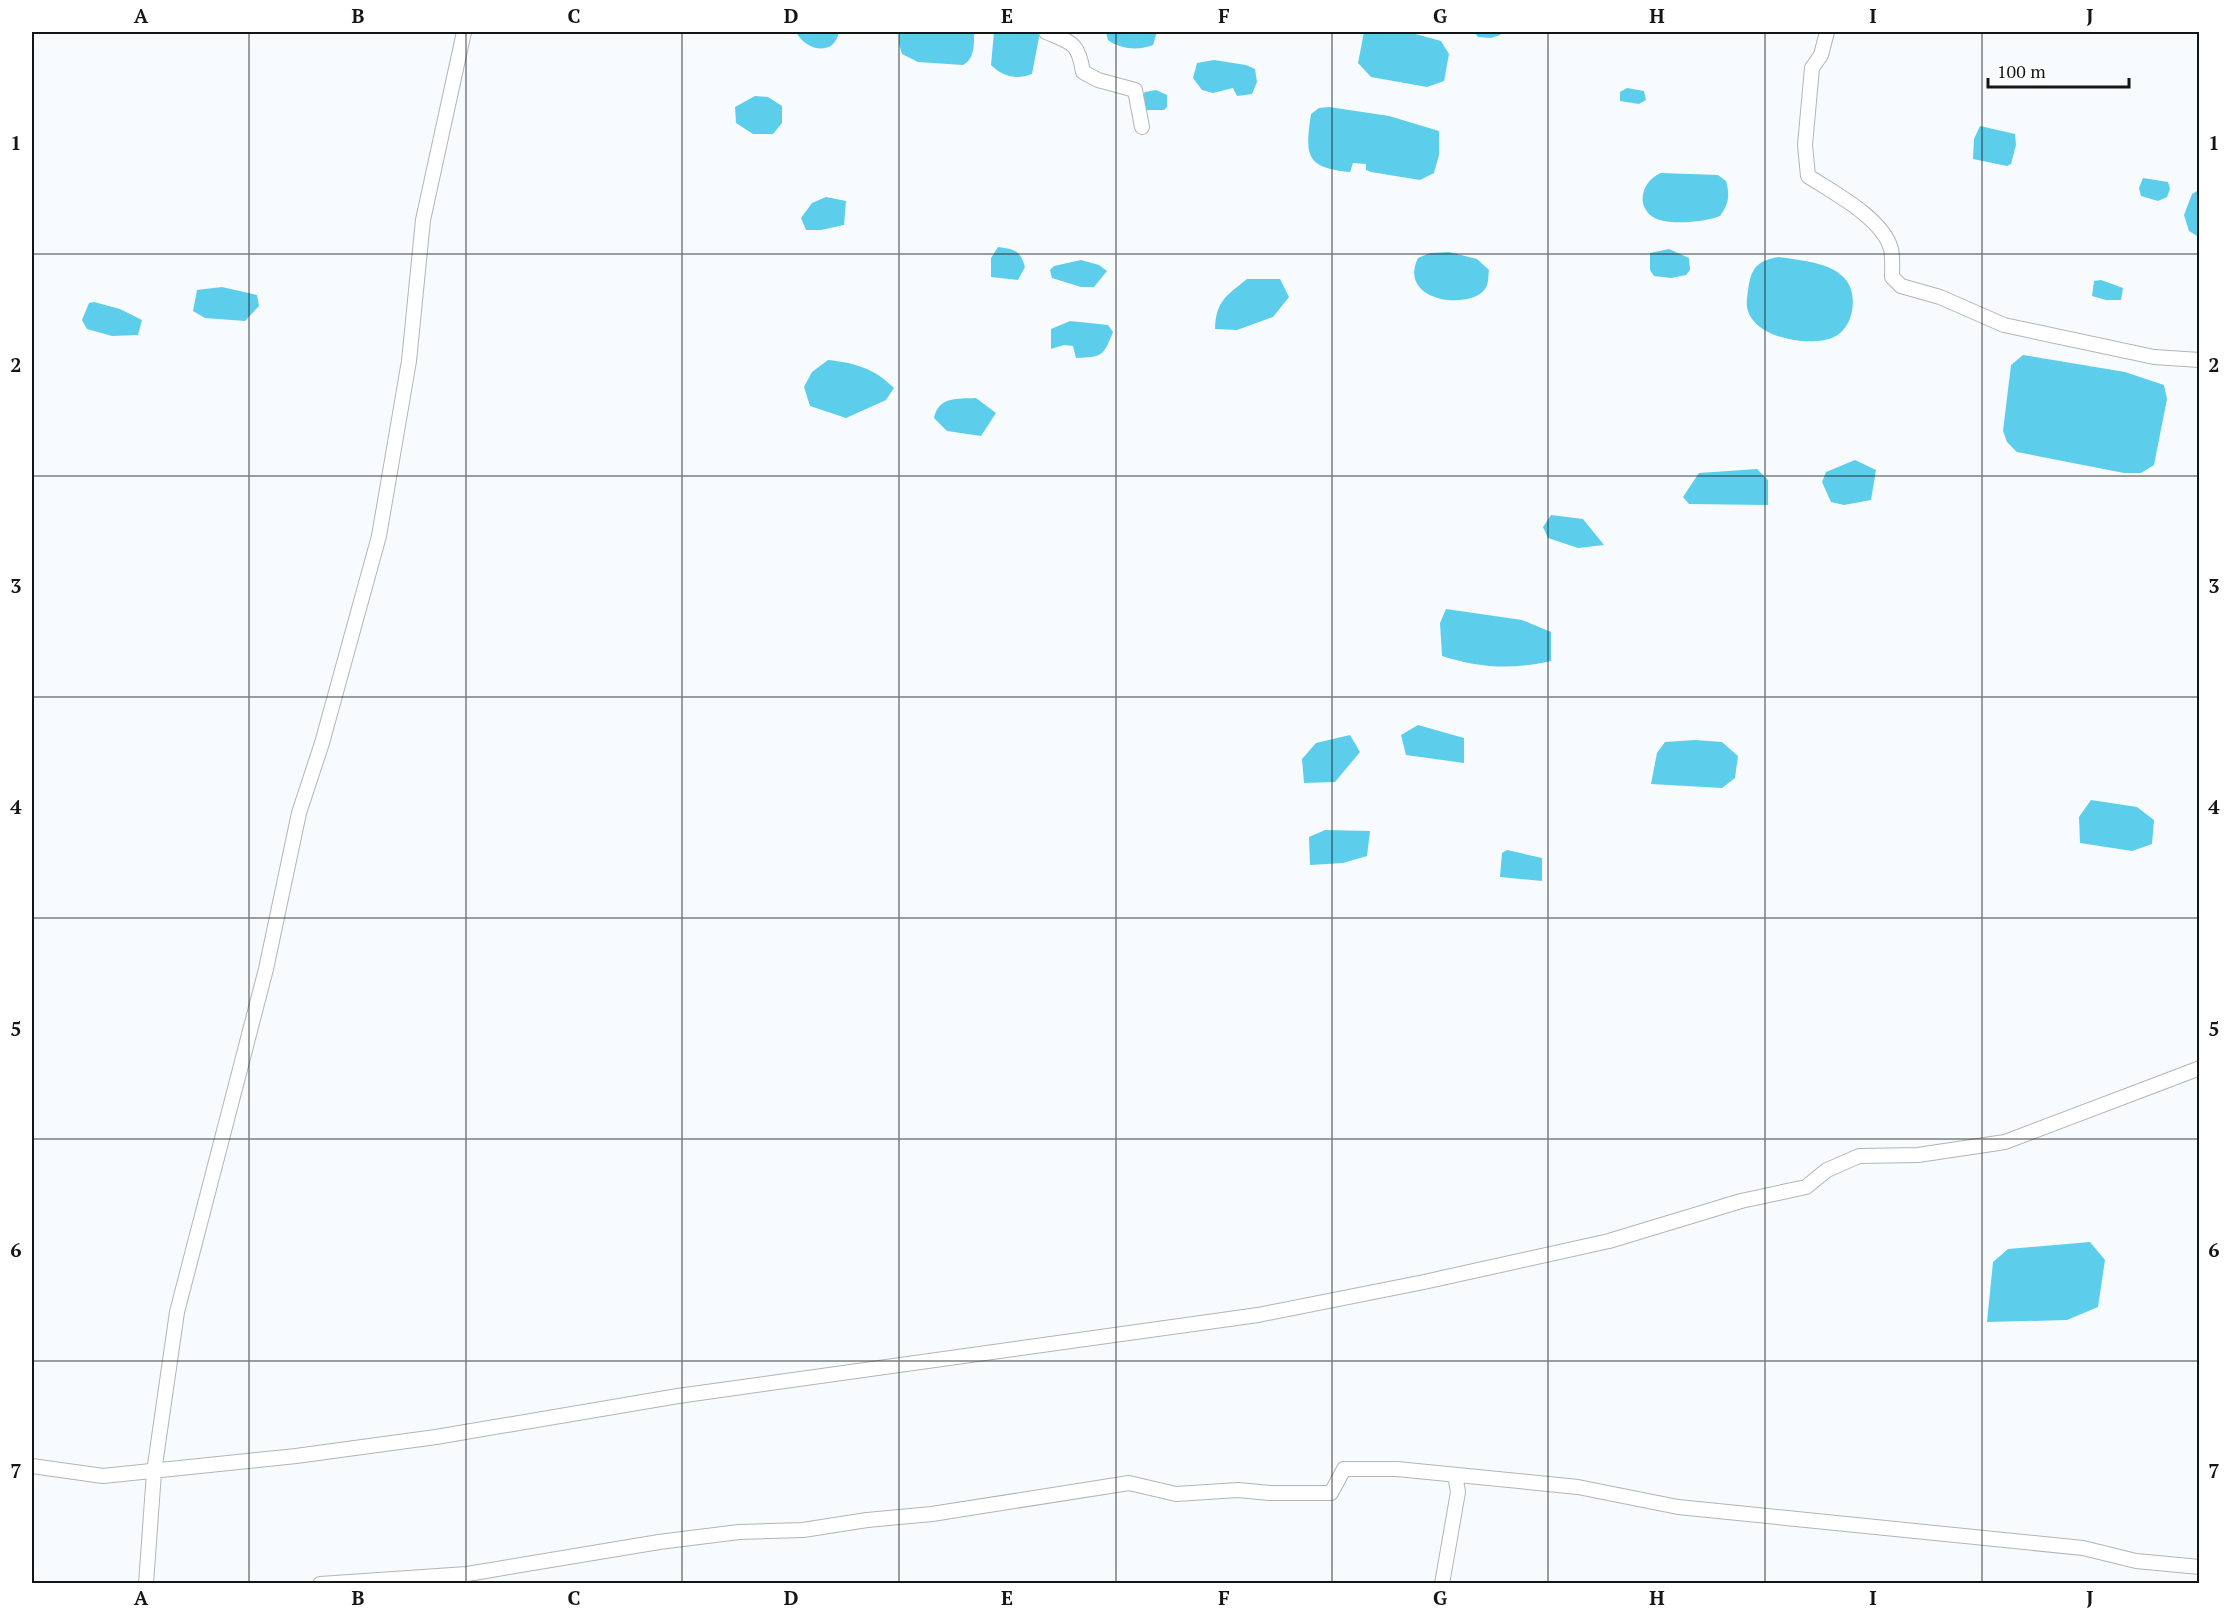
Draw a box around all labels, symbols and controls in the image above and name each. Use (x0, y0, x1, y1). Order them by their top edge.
text: A (134, 2, 149, 29)
text: B (352, 2, 365, 29)
text: C (567, 2, 581, 29)
text: D (784, 2, 798, 29)
text: E (1001, 2, 1013, 29)
text: F (1218, 2, 1230, 29)
text: G (1433, 2, 1447, 29)
text: H (1649, 2, 1665, 29)
text: I (1869, 2, 1877, 29)
text: J (2086, 2, 2094, 29)
scale bar (1988, 51, 2129, 89)
text: 100 m (1997, 59, 2046, 83)
text: 1 (10, 129, 22, 156)
text: 1 (2208, 129, 2220, 156)
text: 2 (10, 351, 22, 378)
text: 2 (2208, 351, 2220, 378)
text: 3 (10, 572, 22, 599)
text: 3 (2208, 572, 2220, 599)
text: 4 (10, 793, 22, 820)
text: 4 (2208, 793, 2220, 820)
text: 5 (10, 1015, 22, 1042)
text: 5 (2208, 1015, 2220, 1042)
text: 6 (10, 1236, 22, 1263)
text: 6 (2208, 1236, 2220, 1263)
text: 7 (10, 1457, 22, 1484)
text: 7 (2208, 1457, 2220, 1484)
text: A (134, 1584, 149, 1611)
text: B (352, 1584, 365, 1611)
text: C (567, 1584, 581, 1611)
text: D (784, 1584, 798, 1611)
text: E (1001, 1584, 1013, 1611)
text: F (1218, 1584, 1230, 1611)
text: G (1433, 1584, 1447, 1611)
text: H (1649, 1584, 1665, 1611)
text: I (1869, 1584, 1877, 1611)
text: J (2086, 1584, 2094, 1611)

